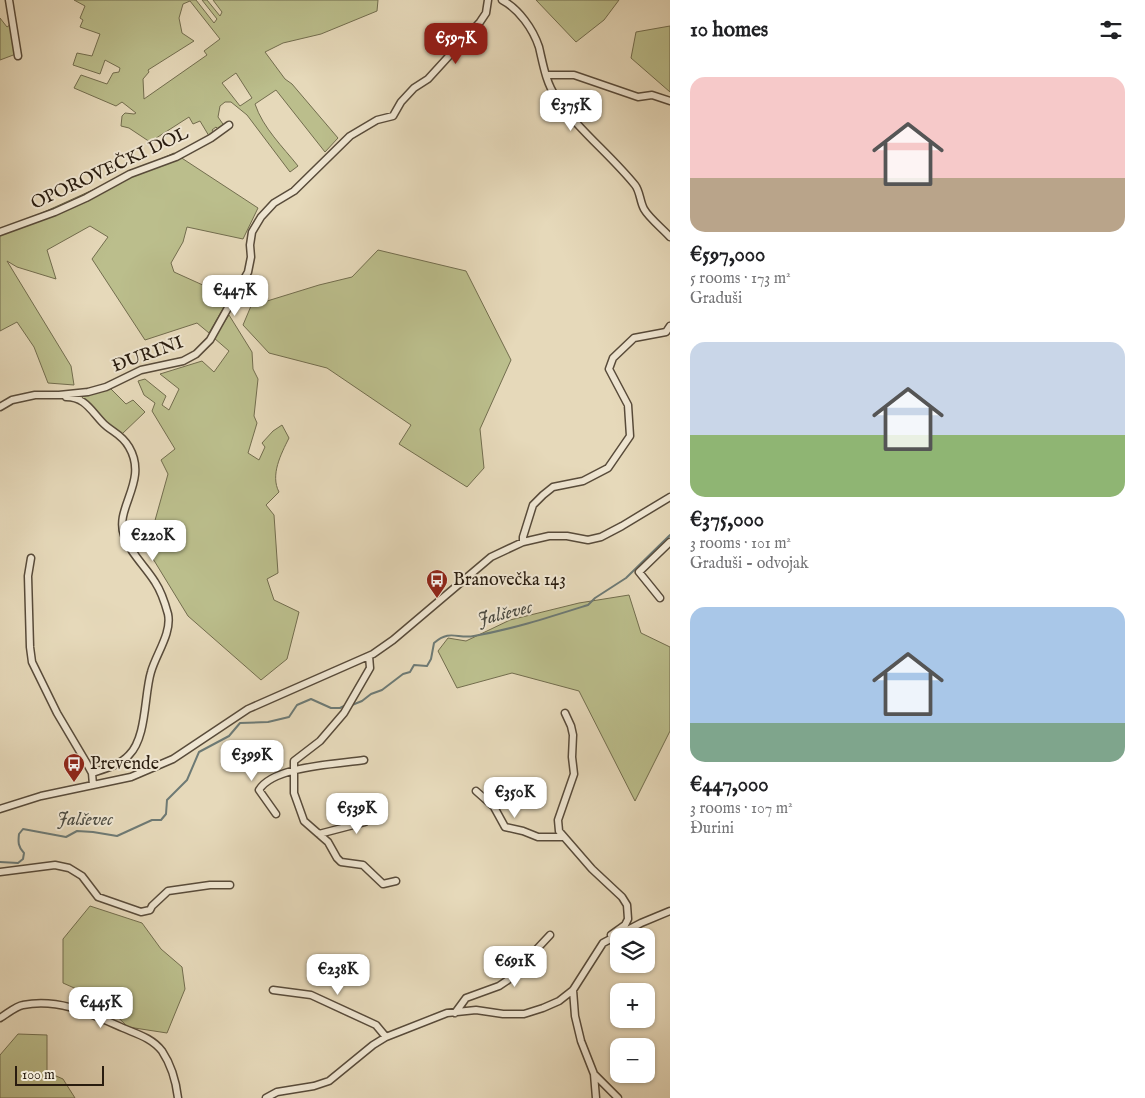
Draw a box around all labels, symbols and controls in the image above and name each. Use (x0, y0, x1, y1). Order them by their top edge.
icon: filters (1097, 16, 1125, 44)
text: 10 homes (690, 17, 768, 44)
pin: €597K (421, 22, 491, 65)
text: €597K (435, 29, 477, 49)
pin: €375K (536, 90, 606, 132)
text: €375K (551, 96, 591, 116)
icon: home (863, 109, 953, 199)
street label: OPOROVEČKI DOL (27, 120, 193, 216)
text: €597,000 (690, 242, 765, 269)
text: 5 rooms · 173 m² (690, 269, 791, 289)
pin: €447K (200, 274, 270, 317)
text: €447K (213, 281, 257, 301)
text: Graduši (690, 289, 742, 309)
street label: ĐURINI (109, 331, 187, 378)
icon: home (863, 374, 953, 464)
text: €375,000 (690, 507, 764, 534)
pin: €220K (118, 520, 188, 562)
text: €220K (131, 526, 175, 546)
text: 3 rooms · 101 m² (690, 534, 791, 554)
text: Graduši - odvojak (690, 554, 809, 574)
bus stop icon: Branovečka 143 (425, 568, 449, 599)
place label: Branovečka 143 (453, 569, 566, 592)
water label: Jalševec (475, 596, 535, 632)
icon: home (863, 639, 953, 729)
pin: €399K (217, 740, 287, 782)
text: €399K (232, 746, 272, 766)
bus stop icon: Prevende (62, 752, 86, 783)
place label: Prevende (90, 753, 159, 776)
text: €447,000 (690, 772, 769, 799)
pin: €350K (480, 776, 550, 819)
text: €350K (495, 783, 535, 803)
pin: €539K (322, 792, 392, 835)
text: €539K (337, 799, 377, 819)
text: 3 rooms · 107 m² (690, 799, 793, 819)
water label: Jalševec (57, 808, 113, 832)
text: Đurini (690, 819, 734, 839)
map controls (610, 928, 655, 1083)
button: layers (610, 928, 655, 973)
pin: €691K (480, 946, 550, 988)
text: €691K (495, 952, 535, 972)
pin: €238K (303, 954, 373, 996)
text: €238K (318, 960, 358, 980)
button: + (610, 983, 655, 1028)
pin: €445K (66, 986, 136, 1029)
text: €445K (80, 993, 122, 1013)
button: − (610, 1038, 655, 1083)
scale bar (15, 1063, 104, 1086)
text: 100 m (22, 1066, 55, 1084)

